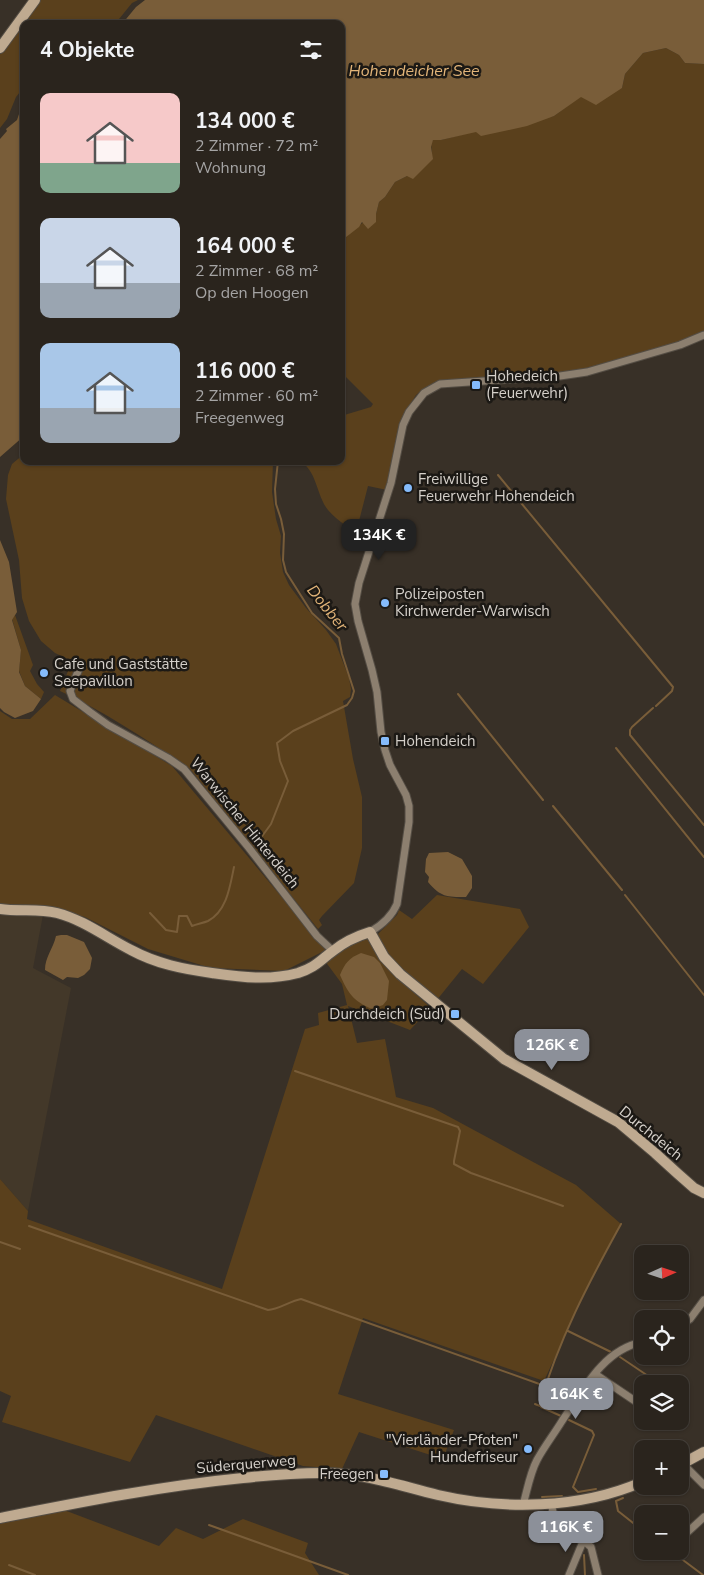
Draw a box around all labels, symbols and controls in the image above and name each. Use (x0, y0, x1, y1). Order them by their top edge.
text: 4 Objekte (40, 36, 134, 64)
icon: filters (297, 36, 325, 64)
water label: Hohendeicher See (348, 60, 480, 82)
text: 134 000 € (195, 107, 295, 135)
icon: home (80, 113, 140, 173)
text: 2 Zimmer · 72 m² (195, 135, 318, 157)
text: Wohnung (195, 157, 266, 179)
text: 164 000 € (195, 232, 295, 260)
icon: home (80, 238, 140, 298)
text: 2 Zimmer · 68 m² (195, 260, 318, 282)
text: Op den Hoogen (195, 282, 309, 304)
text: 116 000 € (195, 357, 295, 385)
icon: home (80, 363, 140, 423)
place label: Hohedeich (Feuerwehr) (486, 366, 568, 403)
marker: Hohedeich (Feuerwehr) (470, 379, 482, 391)
text: 2 Zimmer · 60 m² (195, 385, 318, 407)
text: Freegenweg (195, 407, 284, 429)
place label: Freiwillige Feuerwehr Hohendeich (418, 469, 575, 506)
marker: Freiwillige Feuerwehr Hohendeich (402, 482, 414, 494)
pin: 134K € (338, 518, 420, 561)
text: 134K € (352, 524, 406, 546)
water label: Dobber (302, 580, 353, 637)
place label: Polizeiposten Kirchwerder-Warwisch (395, 584, 550, 621)
marker: Polizeiposten Kirchwerder-Warwisch (379, 597, 391, 609)
place label: Cafe und Gaststätte Seepavillon (54, 654, 188, 691)
marker: Cafe und Gaststätte Seepavillon (38, 667, 50, 679)
place label: Hohendeich (395, 731, 475, 751)
marker: Hohendeich (379, 735, 391, 747)
street label: Warwischer Hinterdeich (186, 753, 304, 893)
place label: Durchdeich (Süd) (329, 1004, 445, 1024)
marker: Durchdeich (Süd) (449, 1008, 461, 1020)
pin: 126K € (511, 1028, 593, 1071)
text: 126K € (525, 1034, 579, 1056)
street label: Durchdeich (615, 1101, 687, 1165)
north arrow (634, 1245, 689, 1300)
map controls (634, 1245, 689, 1560)
button: locate (634, 1310, 689, 1365)
button: layers (634, 1375, 689, 1430)
pin: 164K € (535, 1378, 617, 1420)
text: 164K € (549, 1383, 603, 1405)
place label: "Vierländer-Pfoten" Hundefriseur (386, 1430, 519, 1467)
button: + (634, 1440, 689, 1495)
marker: "Vierländer-Pfoten" Hundefriseur (522, 1443, 534, 1455)
street label: Süderquerweg (195, 1450, 297, 1478)
place label: Freegen (319, 1464, 374, 1484)
marker: Freegen (378, 1468, 390, 1480)
button: − (634, 1505, 689, 1560)
pin: 116K € (525, 1510, 607, 1553)
text: 116K € (539, 1516, 593, 1538)

